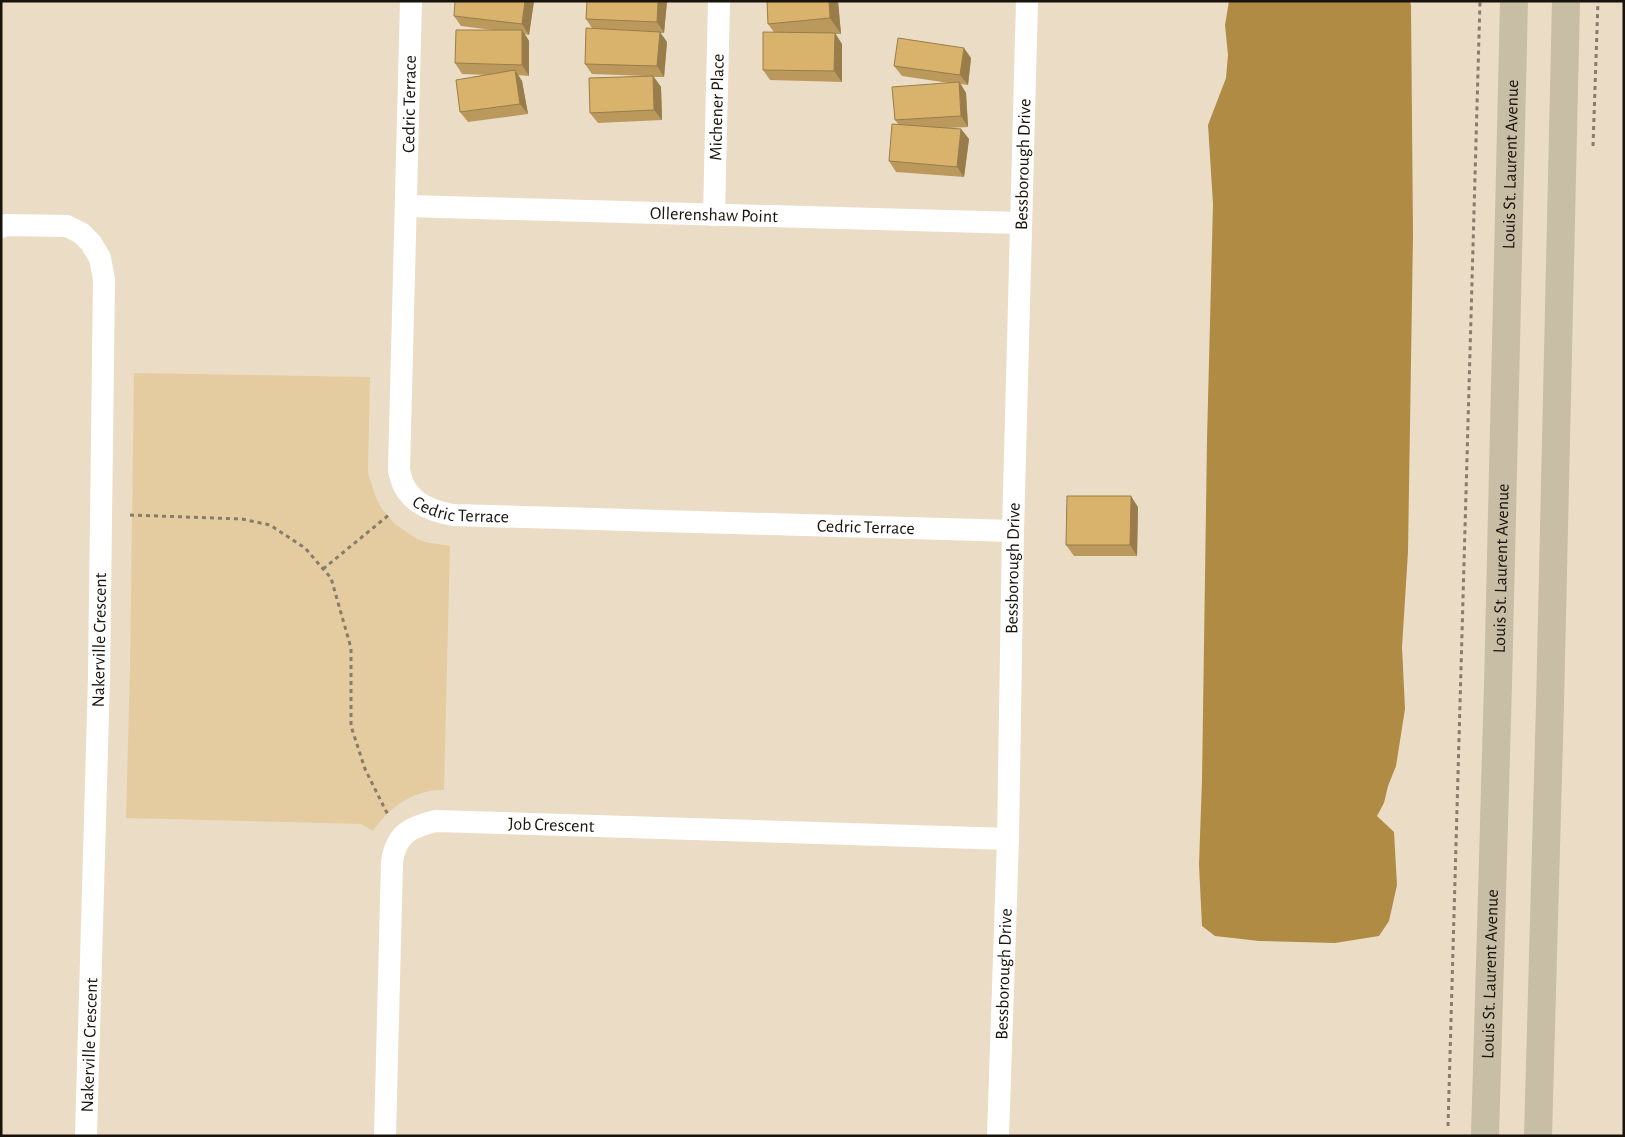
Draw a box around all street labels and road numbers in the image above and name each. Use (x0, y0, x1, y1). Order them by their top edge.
street label: Michener Place (707, 53, 728, 161)
street label: Cedric Terrace (400, 55, 420, 153)
street label: Louis St. Laurent Avenue (1500, 79, 1522, 249)
street label: Bessborough Drive (1013, 98, 1034, 230)
street label: Ollerenshaw Point (650, 205, 778, 226)
street label: Louis St. Laurent Avenue (1491, 483, 1513, 653)
street label: Cedric Terrace (409, 493, 509, 527)
street label: Bessborough Drive (1003, 502, 1024, 634)
street label: Cedric Terrace (817, 517, 915, 538)
street label: Nakerville Crescent (90, 572, 110, 707)
street label: Job Crescent (508, 815, 595, 836)
street label: Louis St. Laurent Avenue (1479, 889, 1502, 1059)
street label: Bessborough Drive (993, 908, 1016, 1040)
street label: Nakerville Crescent (79, 977, 101, 1113)

